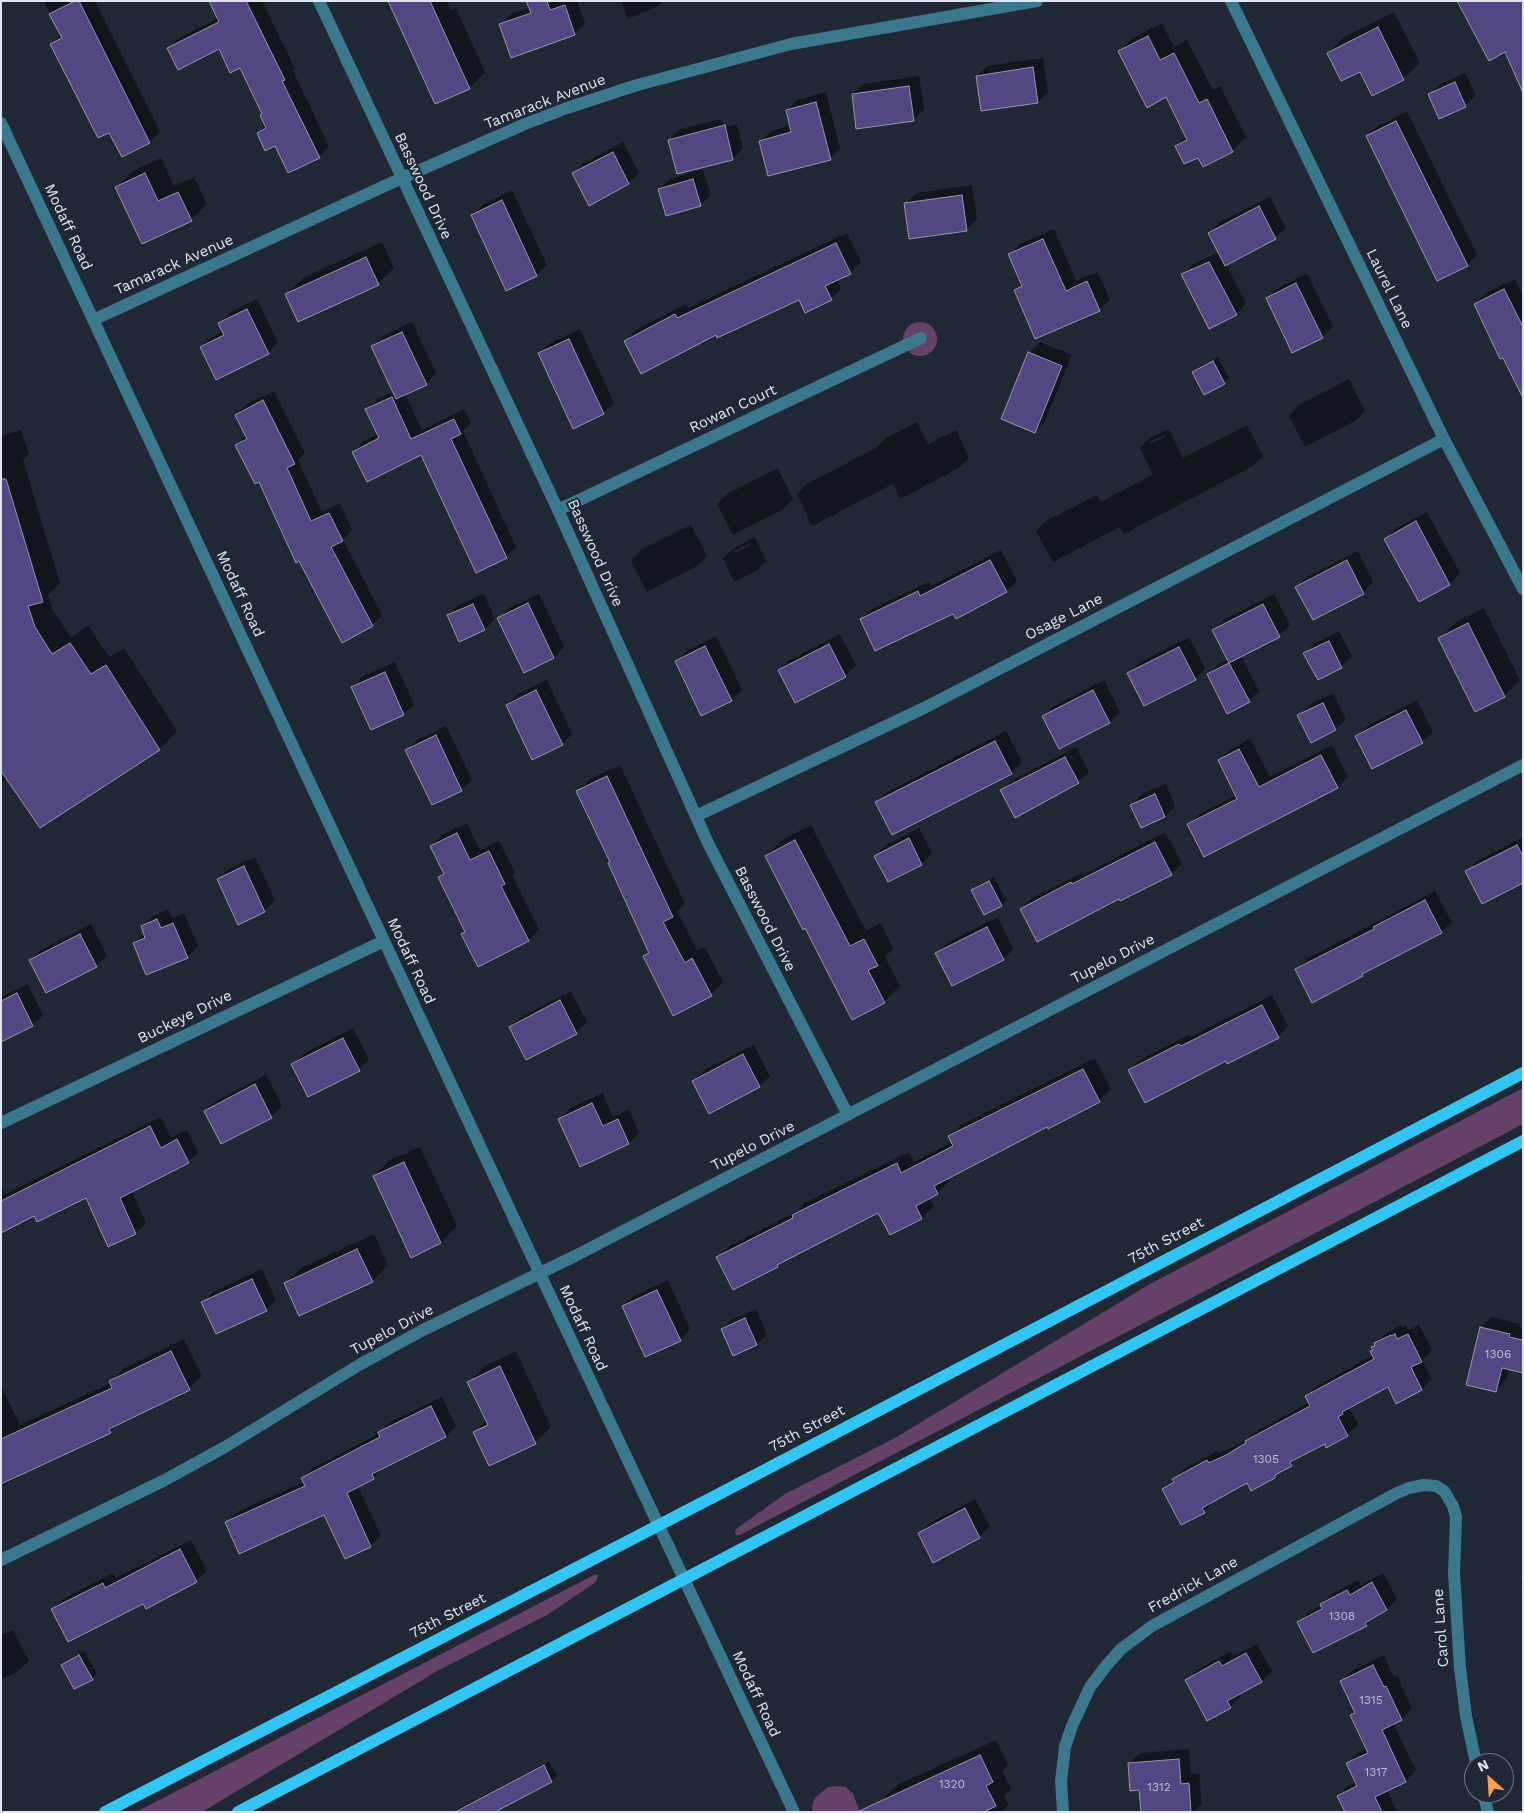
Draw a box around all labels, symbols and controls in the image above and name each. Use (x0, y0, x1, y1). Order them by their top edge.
street label: Tamarack Avenue (482, 71, 608, 133)
street label: Basswood Drive (390, 130, 456, 242)
street label: Modaff Road (40, 181, 96, 273)
street label: Tamarack Avenue (112, 231, 236, 299)
street label: Laurel Lane (1362, 246, 1416, 332)
street label: Rowan Court (686, 381, 780, 437)
street label: Basswood Drive (563, 496, 627, 610)
street label: Modaff Road (212, 548, 268, 640)
street label: Osage Lane (1022, 590, 1106, 644)
street label: Basswood Drive (731, 863, 799, 975)
street label: Modaff Road (383, 915, 439, 1007)
street label: Tupelo Drive (1068, 930, 1158, 988)
street label: Buckeye Drive (135, 986, 235, 1048)
street label: Tupelo Drive (708, 1117, 798, 1175)
street label: 75th Street (1125, 1214, 1207, 1268)
street label: Modaff Road (555, 1282, 611, 1374)
street label: Tupelo Drive (347, 1301, 437, 1359)
house number: 1306 (1485, 1347, 1511, 1361)
street label: 75th Street (766, 1402, 848, 1456)
house number: 1305 (1253, 1452, 1279, 1466)
street label: Fredrick Lane (1145, 1553, 1241, 1617)
street label: Carol Lane (1429, 1588, 1453, 1668)
street label: 75th Street (407, 1589, 489, 1643)
house number: 1308 (1329, 1609, 1355, 1623)
street label: Modaff Road (728, 1648, 784, 1740)
house number: 1315 (1359, 1693, 1383, 1707)
north arrow (1464, 1753, 1514, 1803)
text: N (1475, 1756, 1491, 1775)
house number: 1317 (1364, 1765, 1388, 1779)
house number: 1320 (939, 1777, 965, 1791)
house number: 1312 (1147, 1780, 1171, 1794)

